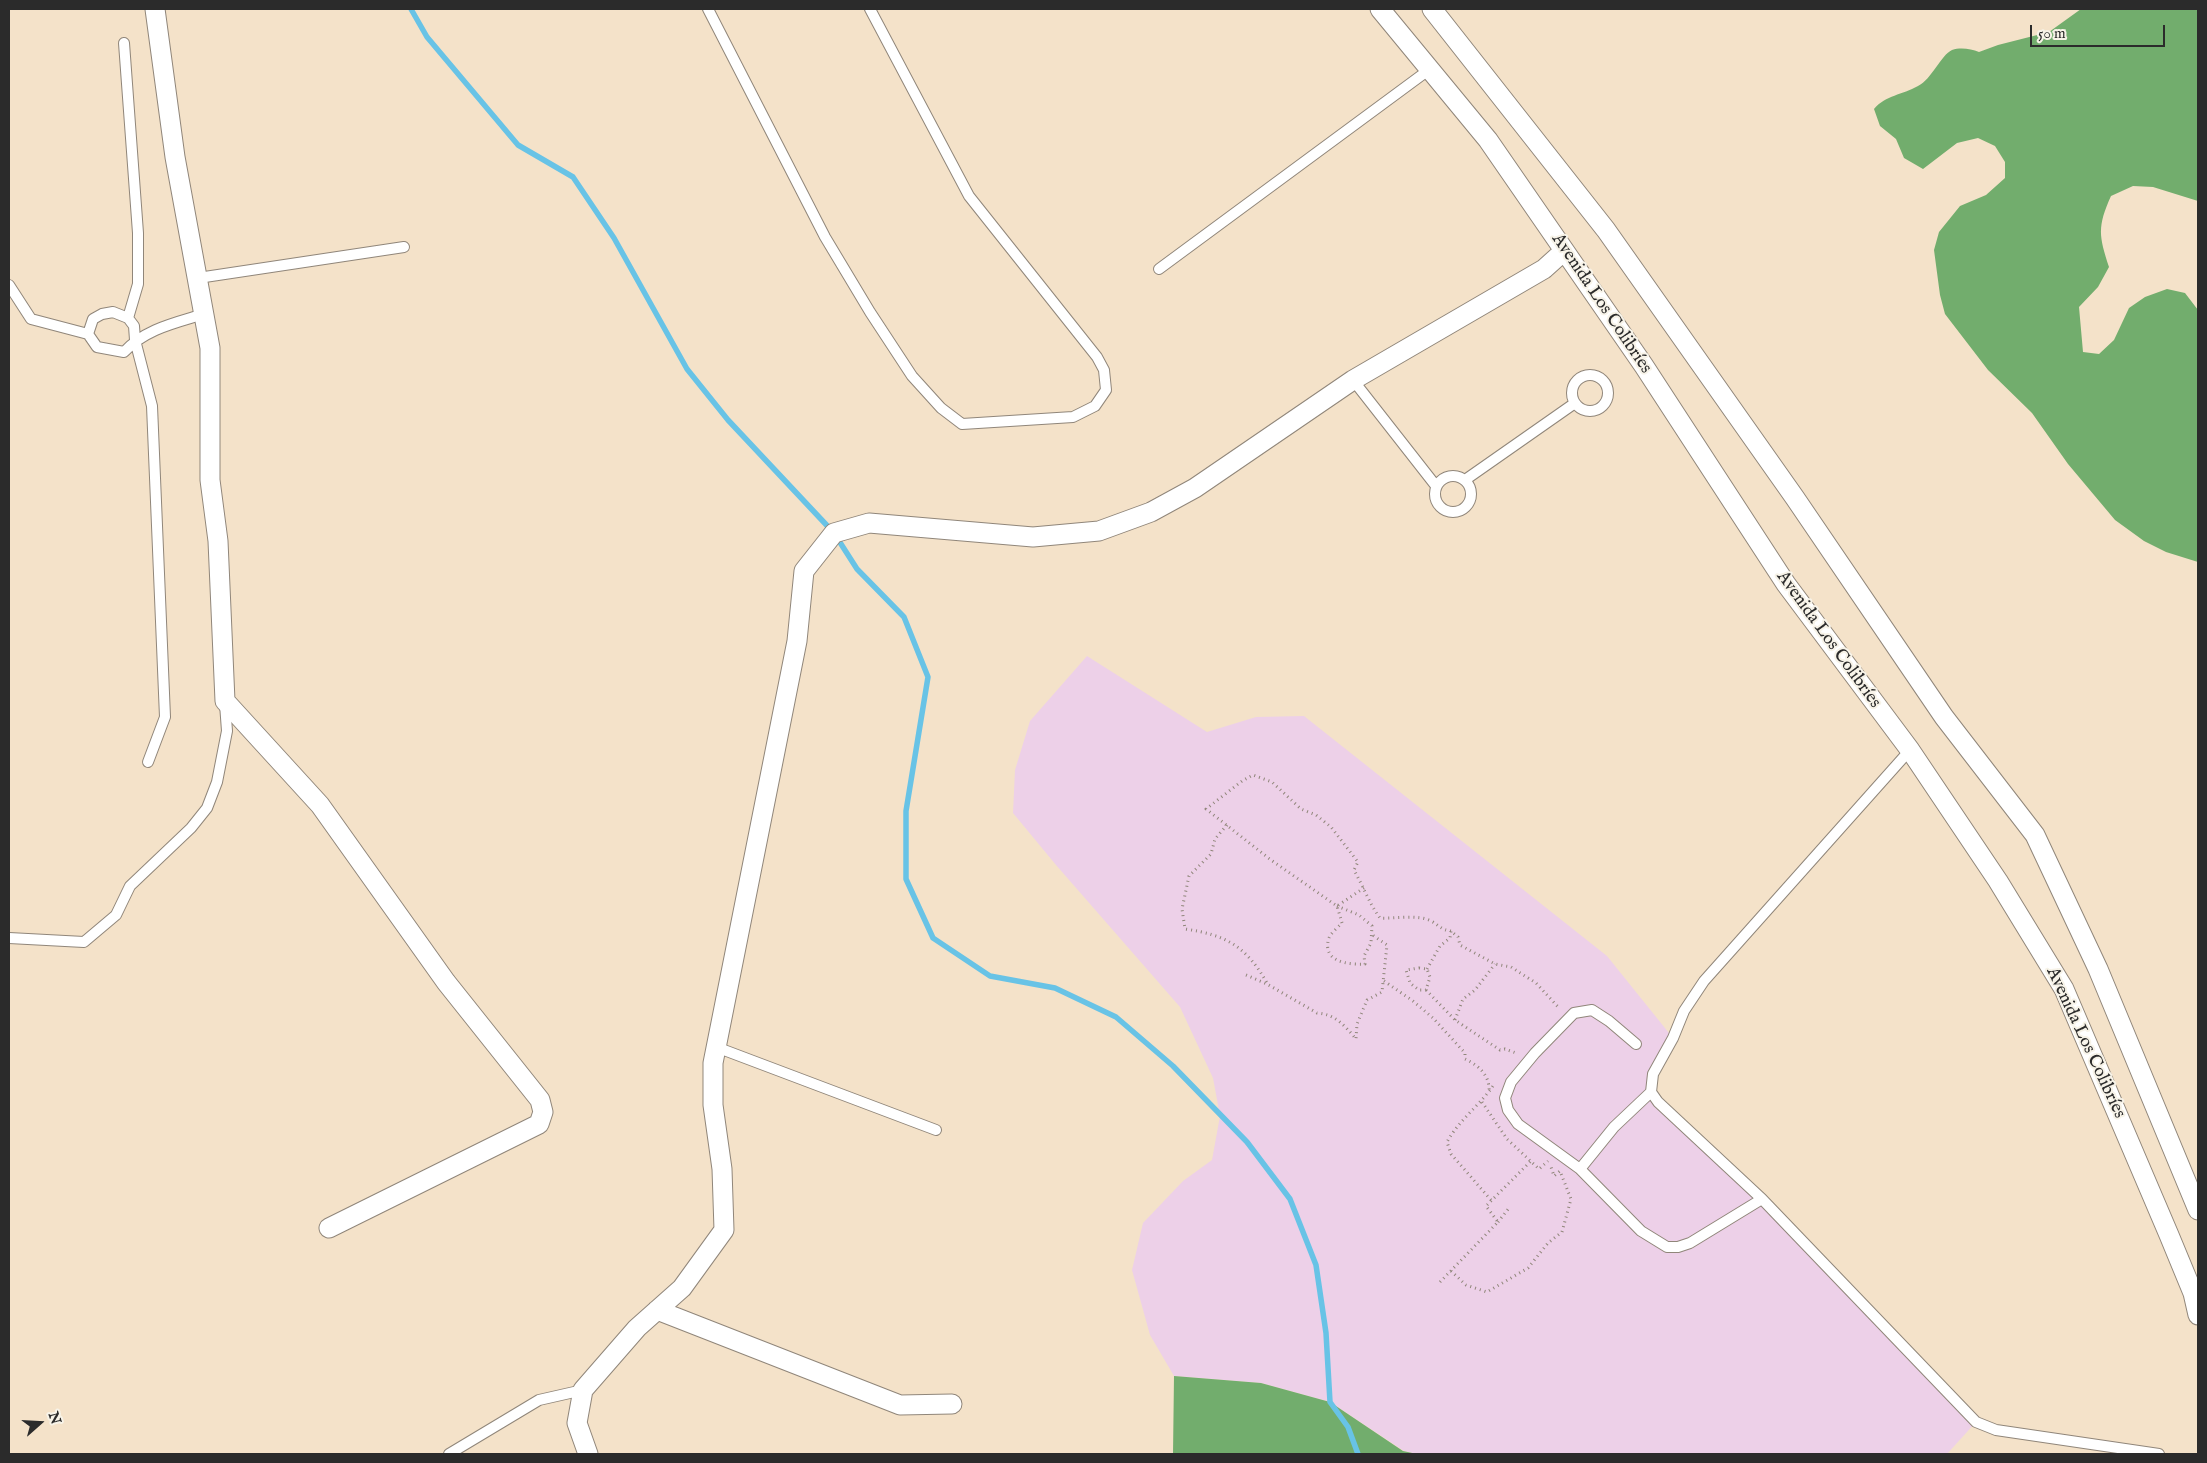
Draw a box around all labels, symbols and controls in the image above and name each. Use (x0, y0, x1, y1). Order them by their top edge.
scale bar (2032, 15, 2167, 47)
text: 50 m (2038, 24, 2066, 43)
street label: Avenida Los Colibríes (1546, 230, 1656, 378)
street label: Avenida Los Colibríes (1771, 567, 1885, 713)
street label: Avenida Los Colibríes (2041, 964, 2129, 1122)
north arrow (15, 1398, 65, 1448)
text: N (44, 1409, 65, 1427)

